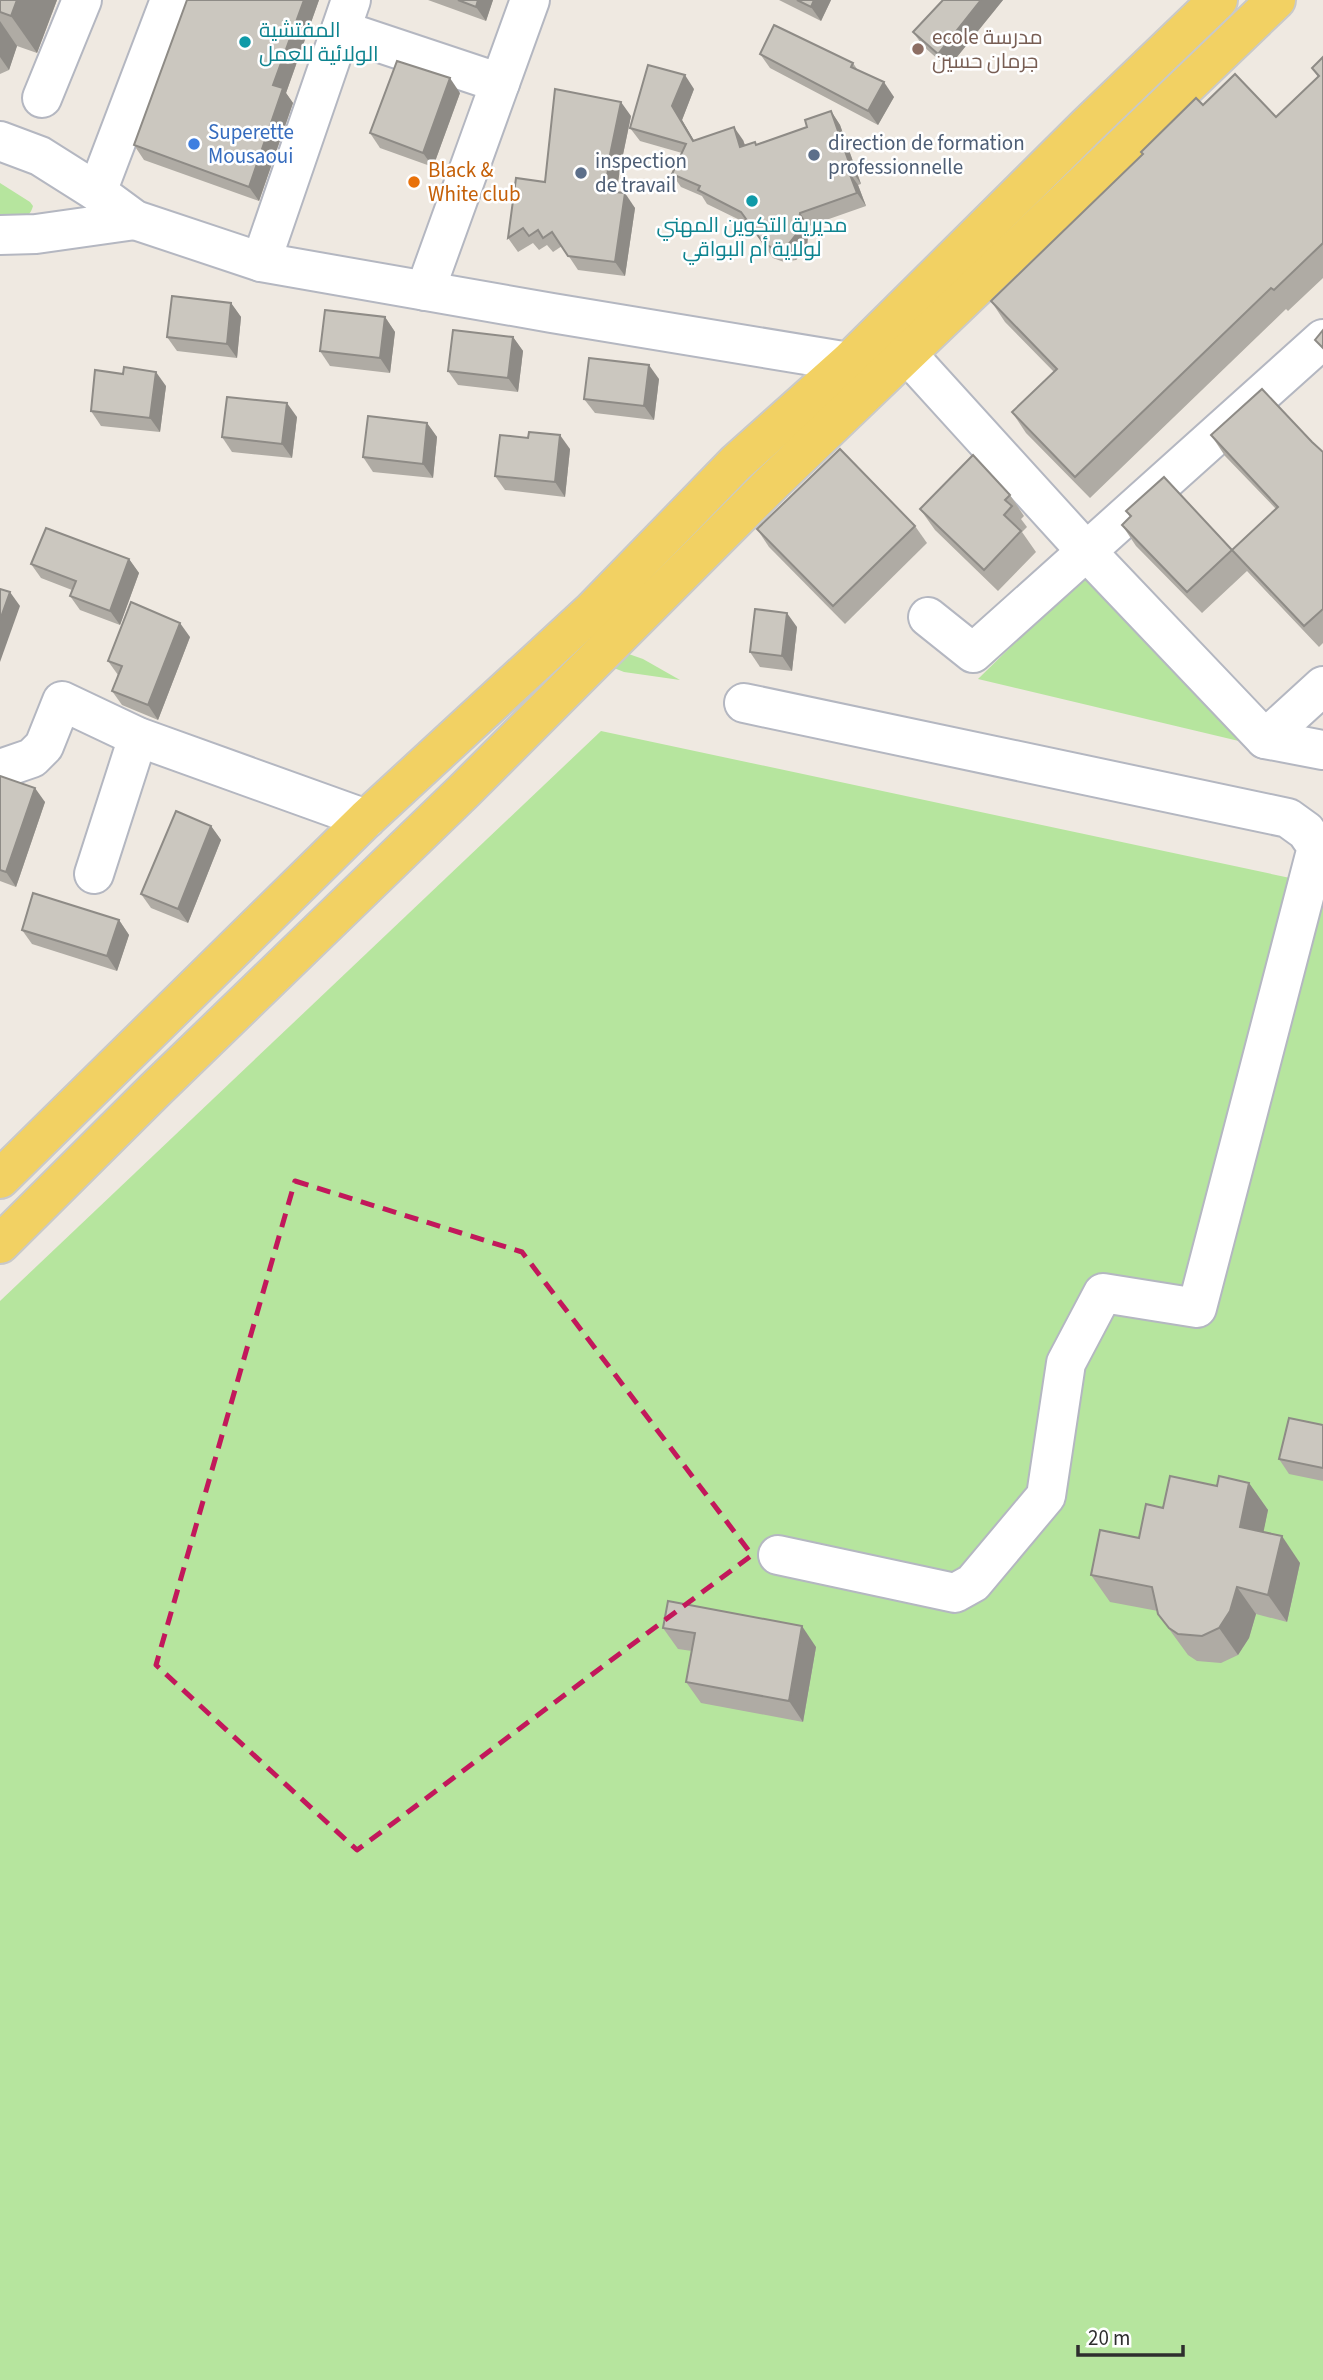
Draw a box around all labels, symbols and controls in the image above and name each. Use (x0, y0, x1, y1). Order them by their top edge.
place label: المفتشية الولائية للعمل (259, 15, 379, 69)
place label: ecole مدرسة جرمان حسين (932, 22, 1043, 76)
marker: المفتشية الولائية للعمل (237, 34, 253, 50)
marker: ecole مدرسة جرمان حسين (910, 41, 926, 57)
place label: Superette Mousaoui (208, 117, 294, 171)
place label: direction de formation professionnelle (828, 128, 1025, 182)
marker: Superette Mousaoui (186, 136, 202, 152)
place label: inspection de travail (595, 146, 687, 200)
marker: direction de formation professionnelle (806, 147, 822, 163)
place label: Black & White club (428, 155, 521, 209)
marker: inspection de travail (573, 165, 589, 181)
marker: Black & White club (406, 174, 422, 190)
marker: مديرية التكوين المهني لولاية أم البواقي (744, 193, 760, 209)
place label: مديرية التكوين المهني لولاية أم البواقي (656, 210, 848, 265)
scale bar (1078, 2314, 1183, 2358)
text: 20 m (1088, 2323, 1130, 2353)

